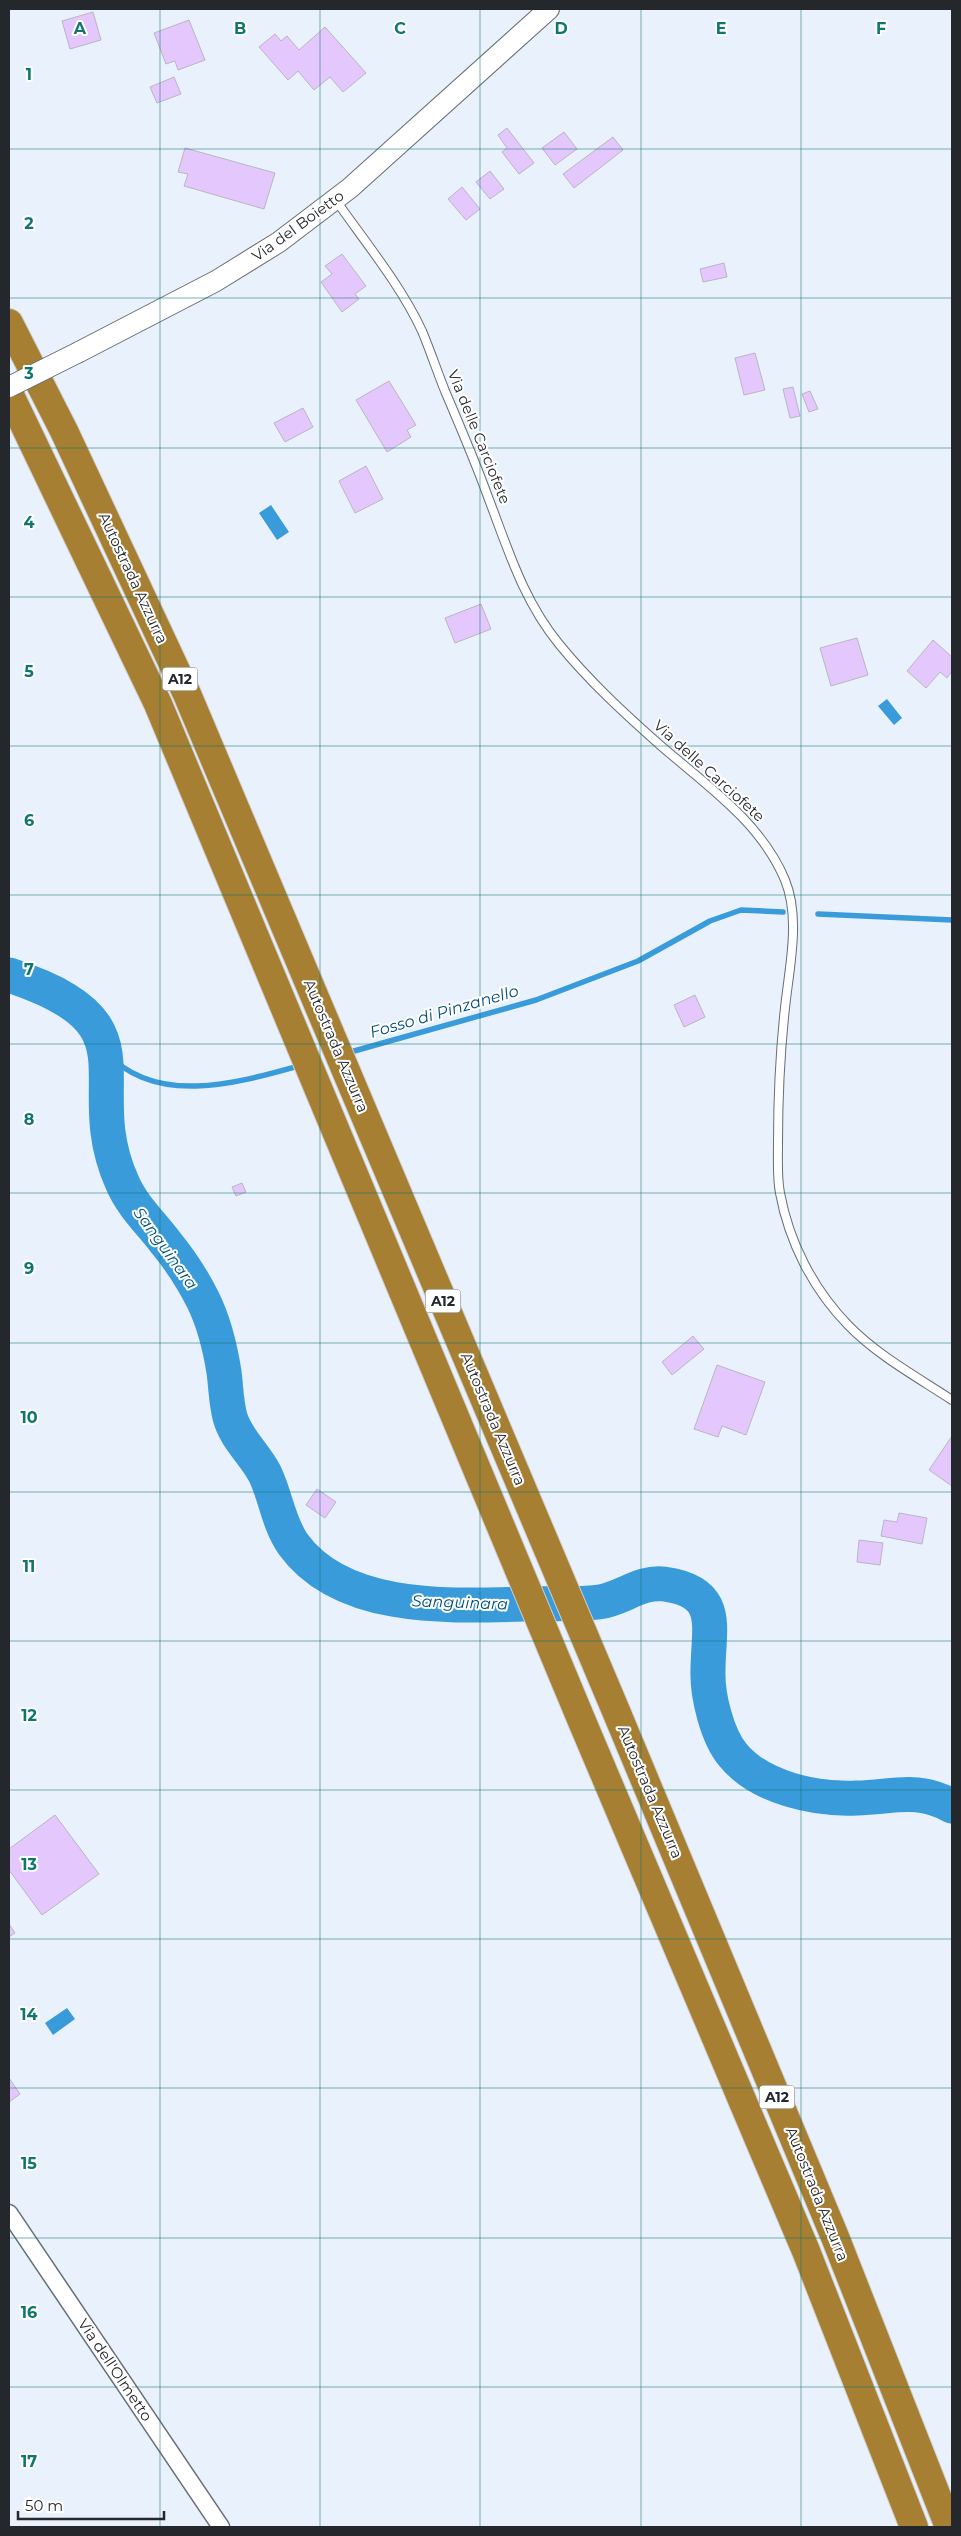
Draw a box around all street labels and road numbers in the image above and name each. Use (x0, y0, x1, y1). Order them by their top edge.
street label: Via del Boietto (248, 186, 347, 265)
street label: Via delle Carciofete (444, 367, 515, 507)
street label: Autostrada Azzurra (95, 509, 172, 647)
road number: A12 (162, 668, 198, 691)
street label: Via delle Carciofete (650, 716, 769, 826)
street label: Autostrada Azzurra (300, 976, 373, 1115)
road number: A12 (426, 1290, 460, 1312)
street label: Autostrada Azzurra (457, 1349, 530, 1488)
street label: Autostrada Azzurra (614, 1722, 687, 1861)
road number: A12 (760, 2086, 794, 2108)
street label: Autostrada Azzurra (782, 2124, 853, 2264)
street label: Via dell'Olmetto (74, 2315, 157, 2425)

